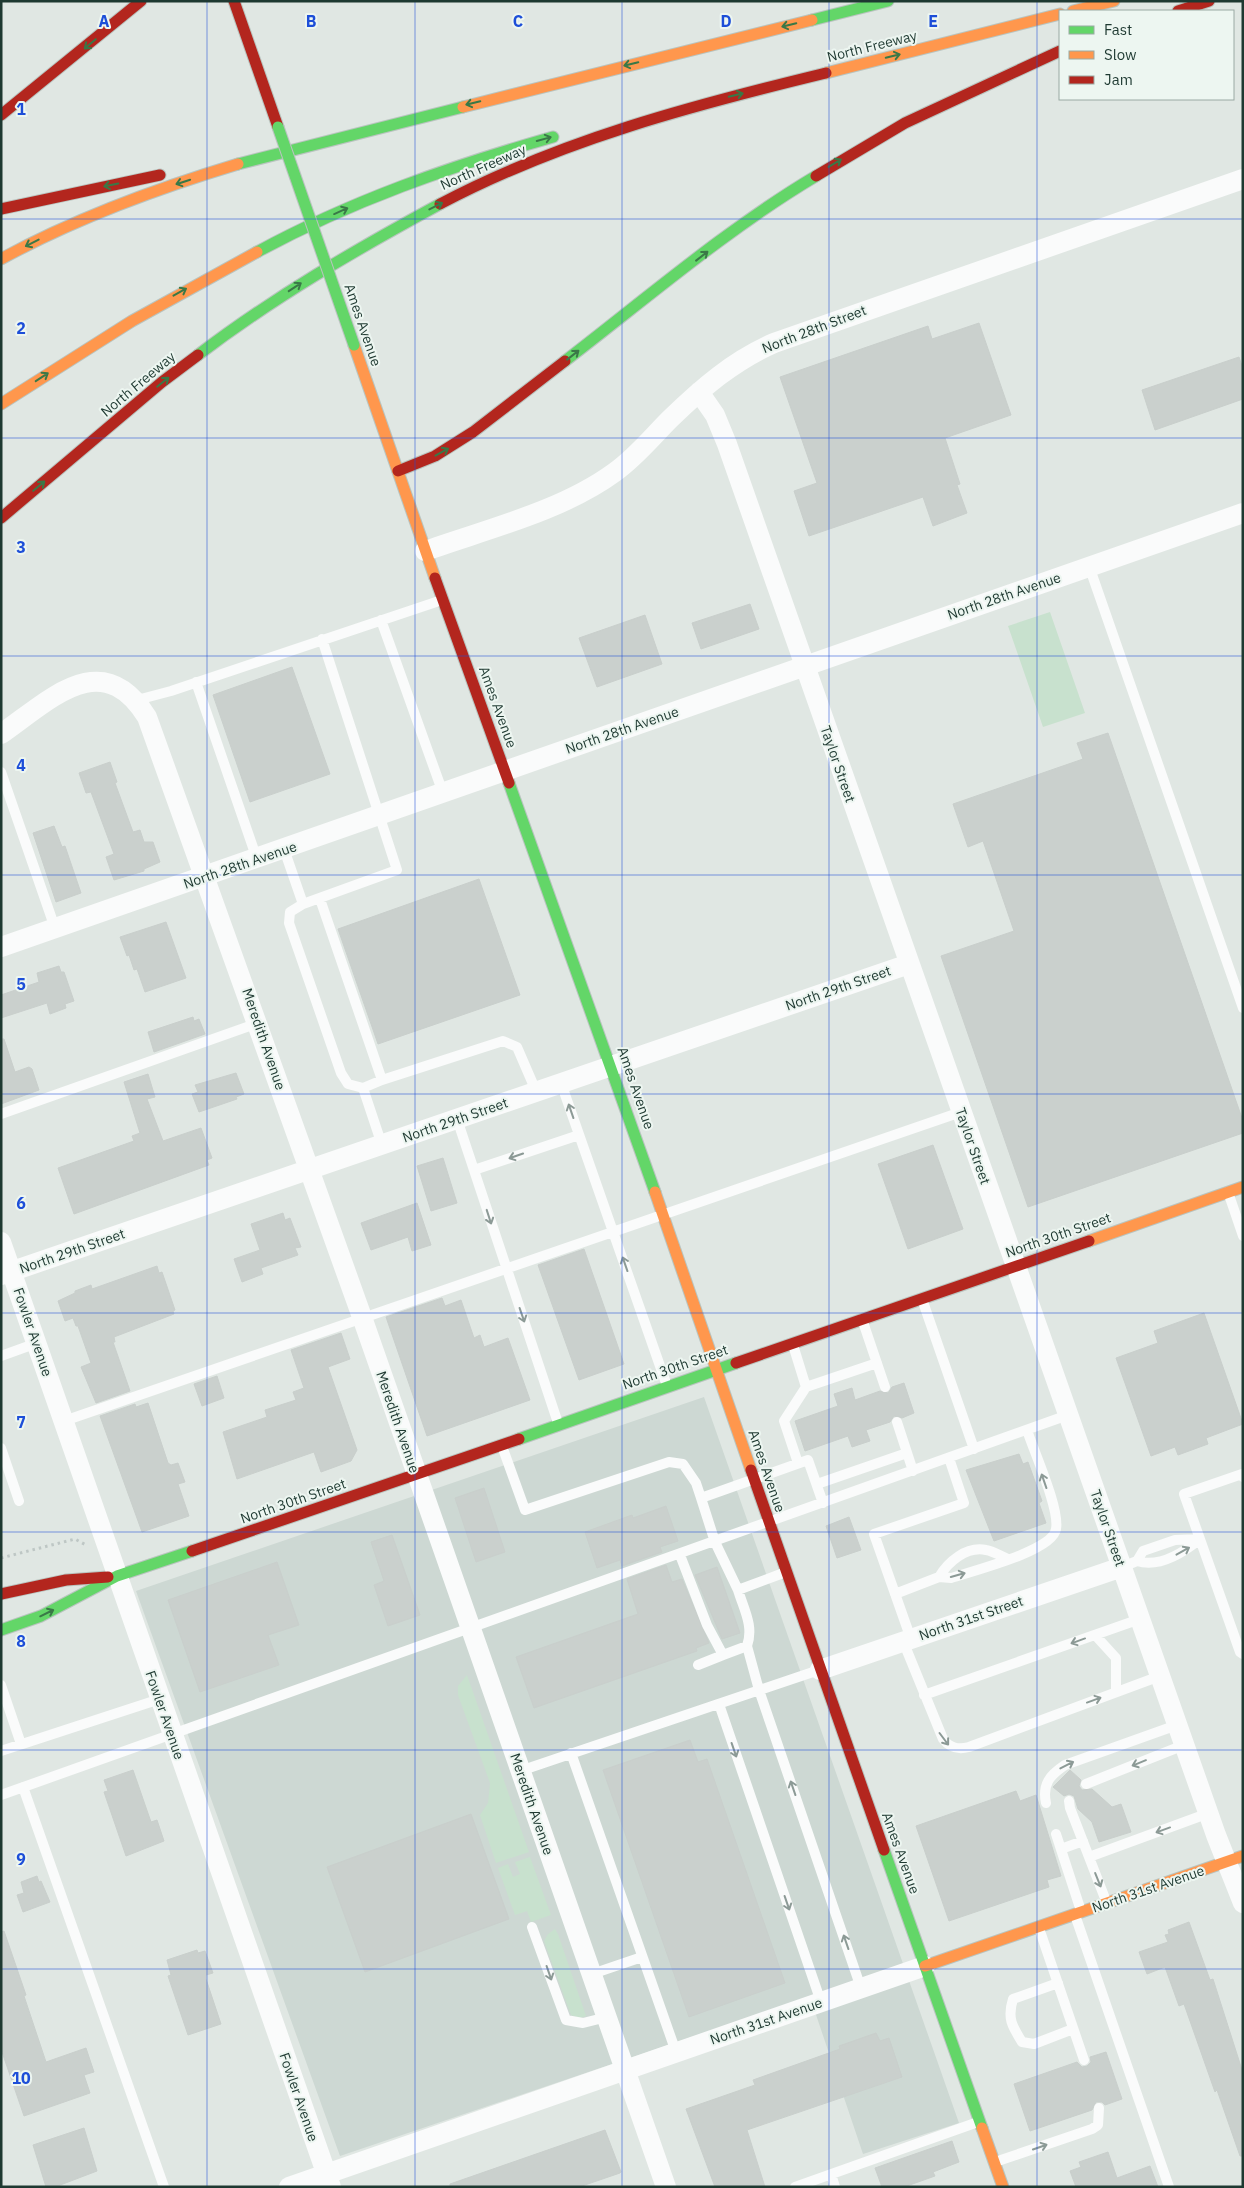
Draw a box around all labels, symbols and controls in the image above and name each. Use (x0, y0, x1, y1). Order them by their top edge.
legend (1059, 10, 1234, 100)
text: A (99, 11, 110, 31)
text: B (306, 11, 317, 31)
text: C (513, 11, 523, 31)
text: D (720, 11, 732, 31)
text: E (928, 11, 938, 31)
text: Fast (1104, 20, 1132, 39)
one-way arrow (781, 21, 797, 30)
street label: North Freeway (825, 26, 919, 66)
one-way arrow (84, 38, 97, 49)
text: Slow (1104, 45, 1137, 64)
one-way arrow (885, 51, 901, 60)
one-way arrow (623, 60, 639, 69)
text: Jam (1104, 70, 1133, 89)
one-way arrow (727, 90, 743, 99)
text: 1 (16, 99, 26, 119)
one-way arrow (466, 99, 482, 109)
one-way arrow (535, 134, 551, 144)
street label: North Freeway (437, 140, 529, 194)
one-way arrow (827, 157, 841, 167)
one-way arrow (175, 177, 191, 187)
one-way arrow (104, 181, 120, 190)
one-way arrow (428, 201, 443, 211)
one-way arrow (333, 205, 348, 215)
one-way arrow (25, 238, 40, 248)
one-way arrow (695, 250, 708, 261)
one-way arrow (287, 281, 301, 291)
street label: Ames Avenue (341, 282, 386, 369)
one-way arrow (173, 286, 187, 296)
street label: North 28th Street (759, 301, 869, 357)
text: 2 (16, 318, 26, 338)
street label: North Freeway (97, 348, 179, 420)
one-way arrow (566, 350, 580, 360)
one-way arrow (35, 372, 49, 382)
one-way arrow (156, 376, 169, 387)
one-way arrow (435, 447, 450, 457)
one-way arrow (32, 481, 45, 492)
text: 3 (16, 537, 26, 557)
street label: North 28th Avenue (945, 568, 1063, 624)
street label: Ames Avenue (475, 664, 521, 751)
street label: North 28th Avenue (563, 702, 681, 758)
street label: Taylor Street (816, 723, 860, 805)
text: 4 (16, 755, 26, 775)
street label: North 28th Avenue (181, 837, 299, 893)
street label: North 29th Street (783, 961, 893, 1014)
text: 5 (16, 974, 26, 994)
street label: Meredith Avenue (238, 986, 290, 1093)
street label: Ames Avenue (614, 1045, 659, 1132)
street label: North 29th Street (400, 1093, 510, 1146)
one-way arrow (565, 1103, 575, 1119)
street label: Taylor Street (951, 1105, 995, 1187)
one-way arrow (509, 1152, 524, 1161)
text: 6 (16, 1193, 26, 1213)
one-way arrow (485, 1208, 495, 1224)
street label: North 30th Street (1003, 1208, 1113, 1261)
street label: North 29th Street (17, 1224, 127, 1277)
one-way arrow (619, 1257, 629, 1273)
street label: Fowler Avenue (9, 1285, 57, 1379)
one-way arrow (517, 1306, 527, 1322)
street label: North 30th Street (620, 1340, 730, 1393)
street label: Meredith Avenue (372, 1369, 424, 1476)
text: 7 (16, 1412, 26, 1432)
street label: Ames Avenue (745, 1428, 790, 1515)
street label: North 30th Street (238, 1474, 348, 1527)
one-way arrow (1039, 1474, 1048, 1489)
street label: Taylor Street (1086, 1487, 1130, 1569)
one-way arrow (1175, 1546, 1190, 1555)
one-way arrow (949, 1570, 965, 1580)
street label: North 31st Street (916, 1592, 1026, 1644)
one-way arrow (39, 1608, 54, 1617)
text: 8 (16, 1631, 26, 1651)
one-way arrow (1071, 1637, 1086, 1646)
street label: Fowler Avenue (141, 1668, 189, 1762)
one-way arrow (1086, 1695, 1101, 1704)
one-way arrow (939, 1732, 949, 1746)
one-way arrow (730, 1741, 740, 1757)
street label: Meredith Avenue (506, 1751, 558, 1858)
one-way arrow (1132, 1758, 1147, 1768)
one-way arrow (1059, 1760, 1074, 1769)
one-way arrow (788, 1781, 797, 1797)
street label: Ames Avenue (878, 1810, 924, 1897)
one-way arrow (1156, 1826, 1171, 1835)
text: 9 (16, 1849, 26, 1869)
street label: North 31st Avenue (1089, 1861, 1207, 1917)
one-way arrow (1094, 1872, 1103, 1887)
one-way arrow (783, 1895, 792, 1911)
one-way arrow (840, 1934, 850, 1950)
one-way arrow (544, 1965, 554, 1981)
street label: North 31st Avenue (707, 1993, 825, 2049)
street label: Fowler Avenue (275, 2050, 323, 2144)
text: 10 (11, 2068, 31, 2088)
one-way arrow (1032, 2142, 1048, 2151)

